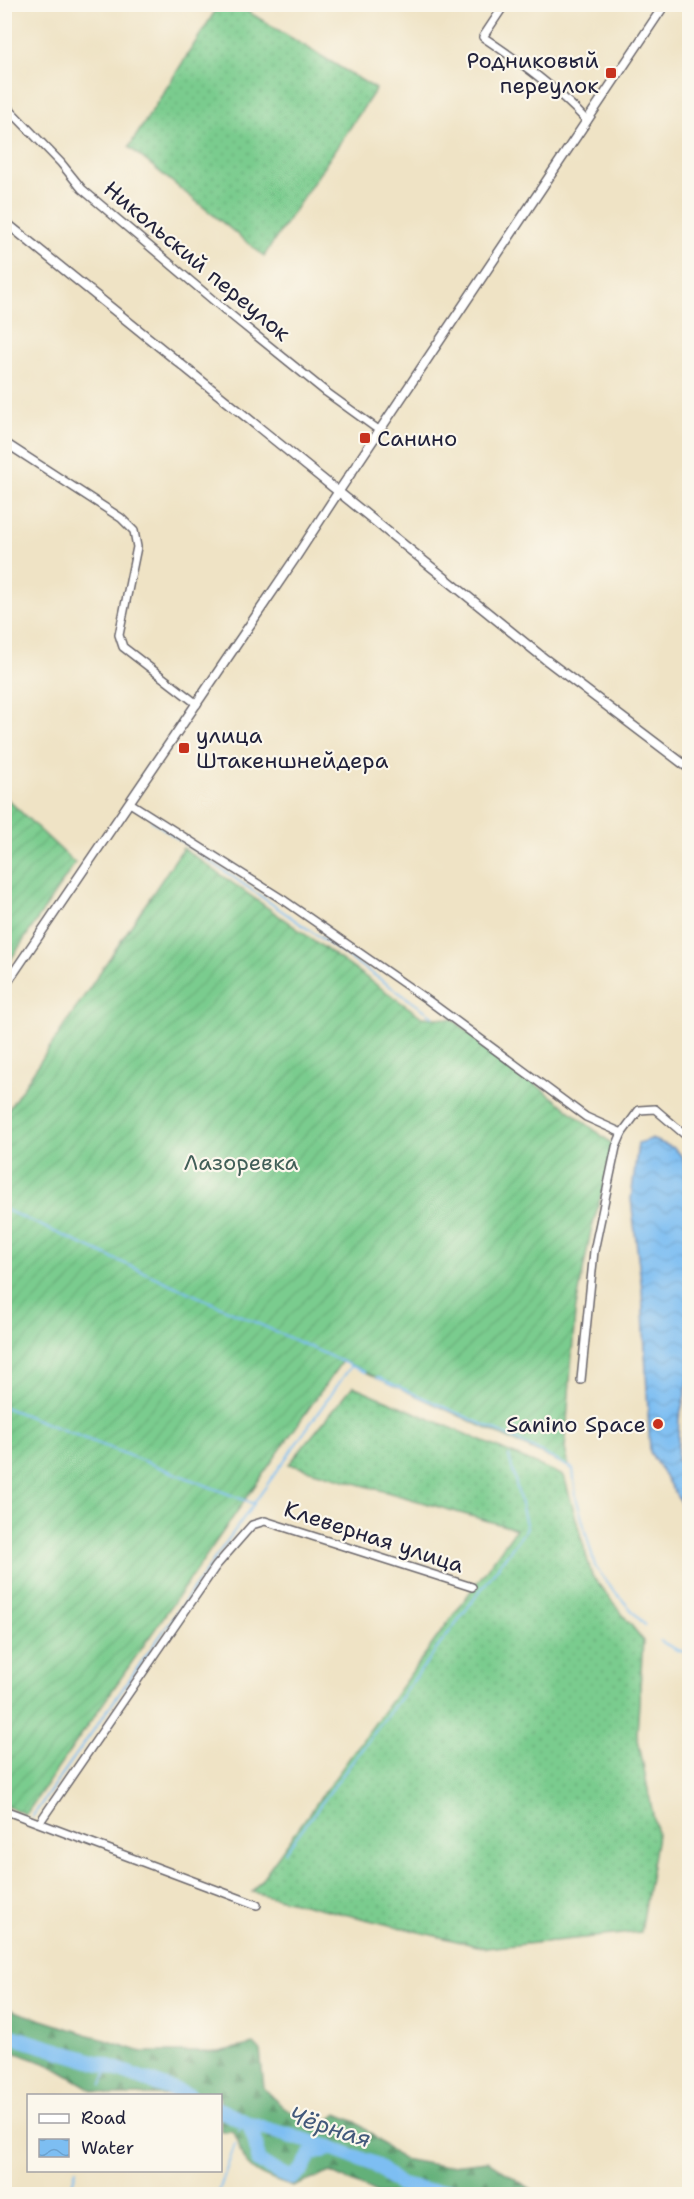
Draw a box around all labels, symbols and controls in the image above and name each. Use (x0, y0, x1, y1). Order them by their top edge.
place label: Родниковый переулок (467, 46, 599, 100)
marker: Родниковый переулок (604, 66, 618, 80)
street label: Никольский переулок (98, 174, 297, 348)
place label: Санино (377, 424, 457, 453)
marker: Санино (358, 431, 372, 445)
place label: улица Штакеншнейдера (196, 721, 389, 775)
marker: улица Штакеншнейдера (177, 741, 191, 755)
park label: Лазоревка (184, 1148, 299, 1177)
place label: Sanino Space (506, 1410, 646, 1439)
marker: Sanino Space (651, 1417, 665, 1431)
street label: Клеверная улица (280, 1494, 468, 1580)
legend (27, 2094, 222, 2172)
water label: Чёрная (285, 2099, 375, 2155)
text: Road (81, 2106, 126, 2130)
text: Water (81, 2136, 134, 2160)

